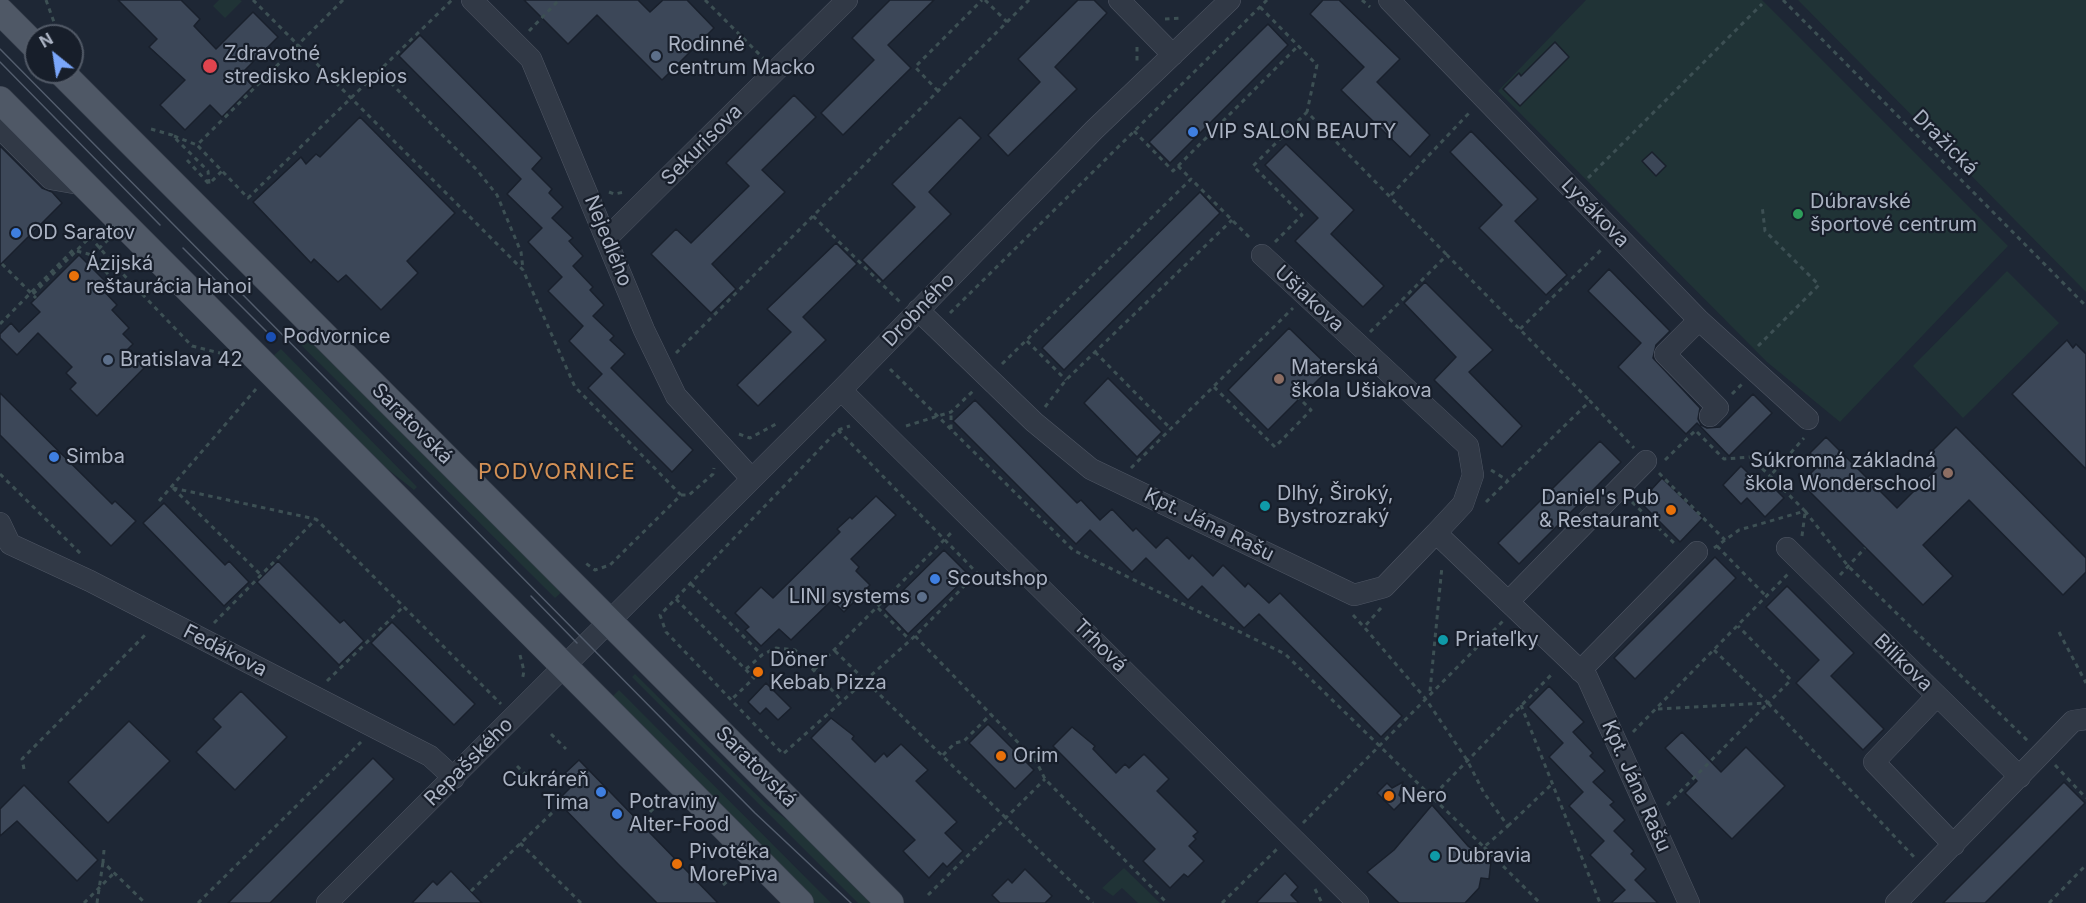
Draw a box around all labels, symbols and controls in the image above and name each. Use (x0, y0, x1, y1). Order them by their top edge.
north arrow (24, 24, 84, 84)
text: N (36, 28, 56, 52)
place label: Rodinné centrum Macko (668, 33, 815, 80)
place label: Zdravotné stredisko Asklepios (224, 42, 407, 89)
marker: Rodinné centrum Macko (649, 49, 663, 63)
marker: Zdravotné stredisko Asklepios (201, 57, 219, 75)
street label: Sekurisova (657, 100, 747, 190)
street label: Dražická (1907, 105, 1983, 181)
place label: VIP SALON BEAUTY (1205, 120, 1396, 144)
marker: VIP SALON BEAUTY (1186, 125, 1200, 139)
street label: Lysákova (1556, 173, 1634, 253)
place label: Dúbravské športové centrum (1810, 190, 1977, 237)
street label: Nejedlého (579, 192, 637, 290)
marker: Dúbravské športové centrum (1791, 207, 1805, 221)
place label: OD Saratov (28, 221, 135, 245)
marker: OD Saratov (9, 226, 23, 240)
place label: Ázijská reštaurácia Hanoi (86, 252, 252, 299)
street label: Ušiakova (1269, 261, 1349, 337)
street label: Drobného (878, 268, 960, 352)
marker: Ázijská reštaurácia Hanoi (67, 269, 81, 283)
place label: Podvornice (283, 325, 390, 349)
marker: Podvornice (264, 330, 278, 344)
place label: Bratislava 42 (120, 348, 243, 372)
marker: Bratislava 42 (101, 353, 115, 367)
place label: Materská škola Ušiakova (1291, 356, 1432, 403)
marker: Materská škola Ušiakova (1272, 372, 1286, 386)
street label: Saratovská (366, 378, 458, 470)
place label: Simba (66, 445, 125, 469)
place label: Súkromná základná škola Wonderschool (1745, 449, 1936, 496)
marker: Simba (47, 450, 61, 464)
district label: PODVORNICE (478, 459, 636, 485)
marker: Súkromná základná škola Wonderschool (1941, 466, 1955, 480)
place label: Dlhý, Široký, Bystrozraký (1277, 482, 1394, 529)
street label: Kpt. Jána Rašu (1140, 483, 1278, 567)
place label: Daniel's Pub & Restaurant (1539, 486, 1659, 533)
marker: Dlhý, Široký, Bystrozraký (1258, 499, 1272, 513)
marker: Daniel's Pub & Restaurant (1664, 503, 1678, 517)
place label: Scoutshop (947, 567, 1048, 591)
marker: Scoutshop (928, 572, 942, 586)
place label: LINI systems (789, 585, 910, 609)
marker: LINI systems (915, 590, 929, 604)
street label: Trhová (1068, 614, 1132, 678)
street label: Fedákova (179, 620, 271, 682)
place label: Priateľky (1455, 628, 1539, 652)
street label: Bilíkova (1869, 629, 1937, 697)
marker: Priateľky (1436, 633, 1450, 647)
place label: Döner Kebab Pizza (770, 648, 887, 695)
marker: Döner Kebab Pizza (751, 665, 765, 679)
street label: Repašského (420, 713, 518, 811)
street label: Kpt. Jána Rašu (1596, 717, 1676, 855)
street label: Saratovská (710, 721, 802, 813)
place label: Orim (1013, 744, 1058, 768)
marker: Orim (994, 749, 1008, 763)
place label: Cukráreň Tima (502, 768, 589, 815)
place label: Nero (1401, 784, 1447, 808)
marker: Cukráreň Tima (594, 785, 608, 799)
marker: Nero (1382, 789, 1396, 803)
place label: Potraviny Alter-Food (629, 790, 729, 837)
marker: Potraviny Alter-Food (610, 807, 624, 821)
place label: Pivotéka MorePiva (689, 840, 778, 887)
place label: Dubravia (1447, 844, 1531, 868)
marker: Dubravia (1428, 849, 1442, 863)
marker: Pivotéka MorePiva (670, 857, 684, 871)

